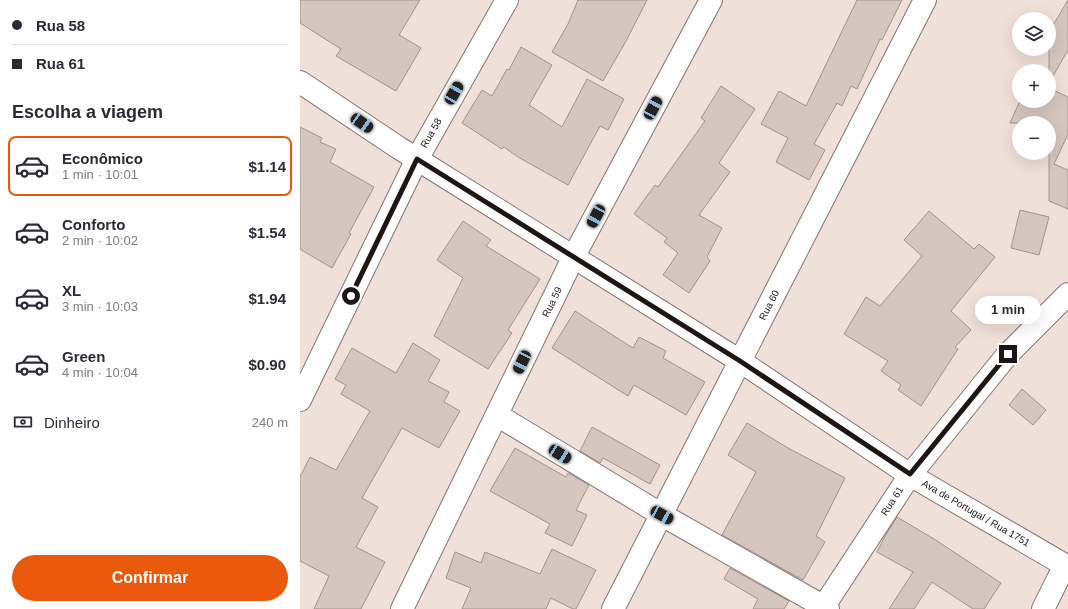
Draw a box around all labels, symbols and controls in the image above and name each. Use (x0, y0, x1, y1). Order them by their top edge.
map controls (1012, 12, 1056, 160)
button: layers (1012, 12, 1056, 56)
text: Rua 58 (36, 17, 85, 34)
text: Rua 61 (36, 55, 85, 72)
button: + (1012, 64, 1056, 108)
car (443, 80, 465, 106)
car (642, 95, 664, 121)
text: Escolha a viagem (12, 102, 163, 122)
car (349, 111, 375, 135)
street label: Rua 58 (418, 116, 444, 150)
button: − (1012, 116, 1056, 160)
icon: car (14, 148, 50, 184)
text: Econômico (62, 150, 143, 167)
text: $1.14 (248, 158, 286, 175)
text: 1 min · 10:01 (62, 167, 138, 182)
car (585, 203, 607, 229)
icon: car (14, 214, 50, 250)
text: Conforto (62, 216, 125, 233)
text: $1.54 (248, 224, 286, 241)
text: 2 min · 10:02 (62, 233, 138, 248)
icon: car (14, 280, 50, 316)
text: XL (62, 282, 81, 299)
street label: Rua 59 (540, 285, 564, 319)
route start (342, 287, 360, 305)
street label: Rua 60 (757, 288, 781, 322)
text: $1.94 (248, 290, 286, 307)
callout: 1 min (975, 296, 1041, 324)
text: 3 min · 10:03 (62, 299, 138, 314)
text: 1 min (991, 302, 1025, 317)
route end (999, 345, 1017, 363)
icon: car (14, 346, 50, 382)
text: Green (62, 348, 105, 365)
car (511, 349, 533, 375)
text: $0.90 (248, 356, 286, 373)
text: 4 min · 10:04 (62, 365, 138, 380)
icon: cash (12, 411, 34, 433)
text: Dinheiro (44, 414, 100, 431)
text: 240 m (252, 415, 288, 430)
car (547, 443, 573, 465)
street label: Ava de Portugal / Rua 1751 (920, 478, 1032, 549)
street label: Rua 61 (879, 484, 906, 518)
car (649, 504, 675, 526)
button: Confirmar (12, 555, 288, 601)

